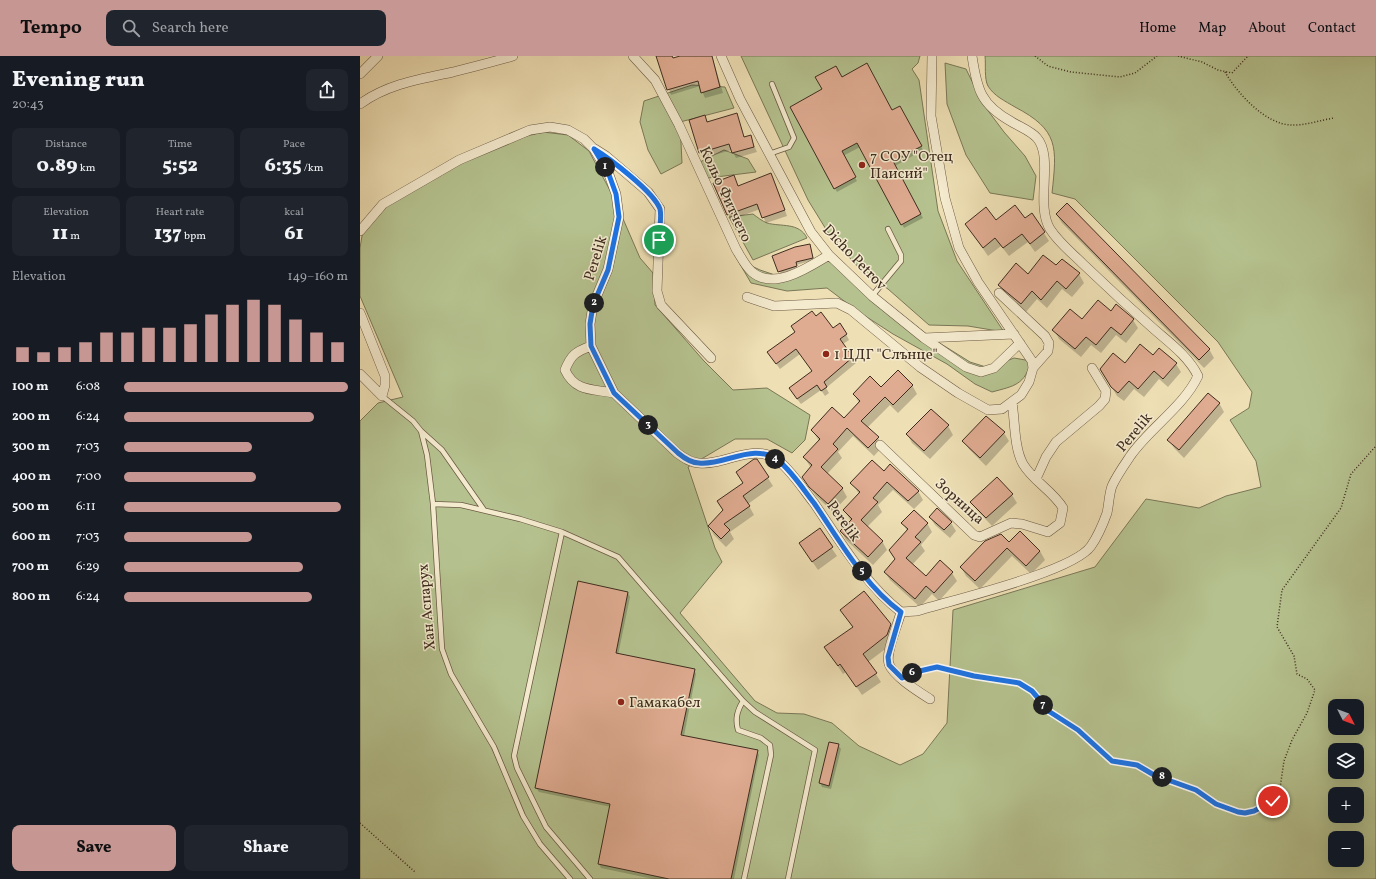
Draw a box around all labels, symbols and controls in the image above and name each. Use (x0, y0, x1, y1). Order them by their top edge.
search box (106, 10, 386, 46)
text: Tempo (20, 15, 82, 41)
icon: search (120, 17, 142, 39)
text: Search here (152, 18, 229, 39)
text: Home (1139, 19, 1176, 38)
text: Map (1198, 19, 1226, 38)
text: About (1248, 19, 1286, 38)
text: Contact (1308, 19, 1356, 38)
text: Evening run (12, 65, 145, 96)
button: share (306, 69, 348, 111)
text: 20:43 (12, 96, 44, 114)
text: Distance (45, 137, 87, 152)
text: Time (168, 137, 192, 152)
text: Pace (283, 137, 305, 152)
street label: Кольо Фитчето (693, 143, 756, 246)
place label: 7 СОУ "Отец Паисий" (870, 147, 954, 185)
text: 0.89 (36, 152, 78, 180)
text: 5:52 (162, 152, 198, 180)
text: 6:35 (264, 152, 302, 180)
pin: 1 (595, 157, 615, 177)
text: 1 (603, 159, 607, 174)
marker: 7 СОУ "Отец Паисий" (857, 160, 867, 170)
text: km (78, 161, 96, 176)
text: /km (302, 161, 324, 176)
text: Elevation (43, 205, 89, 220)
text: Heart rate (156, 205, 204, 220)
text: kcal (284, 205, 304, 220)
text: 11 (52, 220, 68, 248)
text: 137 (154, 220, 182, 248)
text: 61 (284, 220, 304, 248)
street label: Dicho Petrov (817, 220, 891, 296)
pin (642, 223, 676, 257)
text: m (68, 229, 80, 244)
text: bpm (182, 229, 206, 244)
icon: arrive (648, 229, 670, 251)
street label: Perelik (580, 233, 613, 284)
text: Elevation (12, 268, 66, 286)
text: 149–160 m (288, 268, 348, 286)
pin: 2 (584, 293, 604, 313)
text: 2 (591, 295, 597, 310)
place label: 1 ЦДГ "Слънце" (834, 345, 938, 366)
marker: 1 ЦДГ "Слънце" (821, 349, 831, 359)
text: 100 m (12, 378, 49, 396)
text: 6:08 (76, 378, 100, 396)
text: 200 m (12, 408, 50, 426)
text: 6:24 (76, 408, 100, 426)
street label: Perelik (1112, 409, 1158, 457)
pin: 3 (638, 415, 658, 435)
text: 3 (645, 417, 651, 432)
text: 300 m (12, 438, 50, 456)
text: 7:03 (76, 438, 100, 456)
pin: 4 (765, 449, 785, 469)
text: 4 (772, 451, 778, 466)
text: 400 m (12, 468, 51, 486)
text: 7:00 (76, 468, 101, 486)
street label: Зорница (930, 474, 988, 530)
street label: Perelik (821, 497, 865, 547)
text: 500 m (12, 498, 49, 516)
text: 6:11 (76, 498, 96, 516)
text: 600 m (12, 528, 50, 546)
text: 7:03 (76, 528, 100, 546)
text: 700 m (12, 558, 49, 576)
text: 6:29 (76, 558, 99, 576)
pin: 5 (852, 561, 872, 581)
street label: Хан Аспарух (413, 563, 442, 651)
text: 5 (859, 563, 865, 578)
text: 800 m (12, 588, 50, 606)
text: 6:24 (76, 588, 100, 606)
pin: 6 (902, 663, 922, 683)
text: 6 (909, 665, 915, 680)
place label: Гамакабел (629, 693, 700, 714)
pin: 7 (1033, 695, 1053, 715)
marker: Гамакабел (616, 697, 626, 707)
text: 7 (1040, 697, 1046, 712)
north arrow (1328, 699, 1364, 735)
map controls (1328, 699, 1364, 867)
button: layers (1328, 743, 1364, 779)
pin: 8 (1152, 767, 1172, 787)
text: 8 (1159, 769, 1165, 784)
pin (1256, 784, 1290, 818)
button: + (1328, 787, 1364, 823)
icon: check (1262, 790, 1284, 812)
button: Save (12, 825, 176, 871)
button: Share (184, 825, 348, 871)
button: − (1328, 831, 1364, 867)

